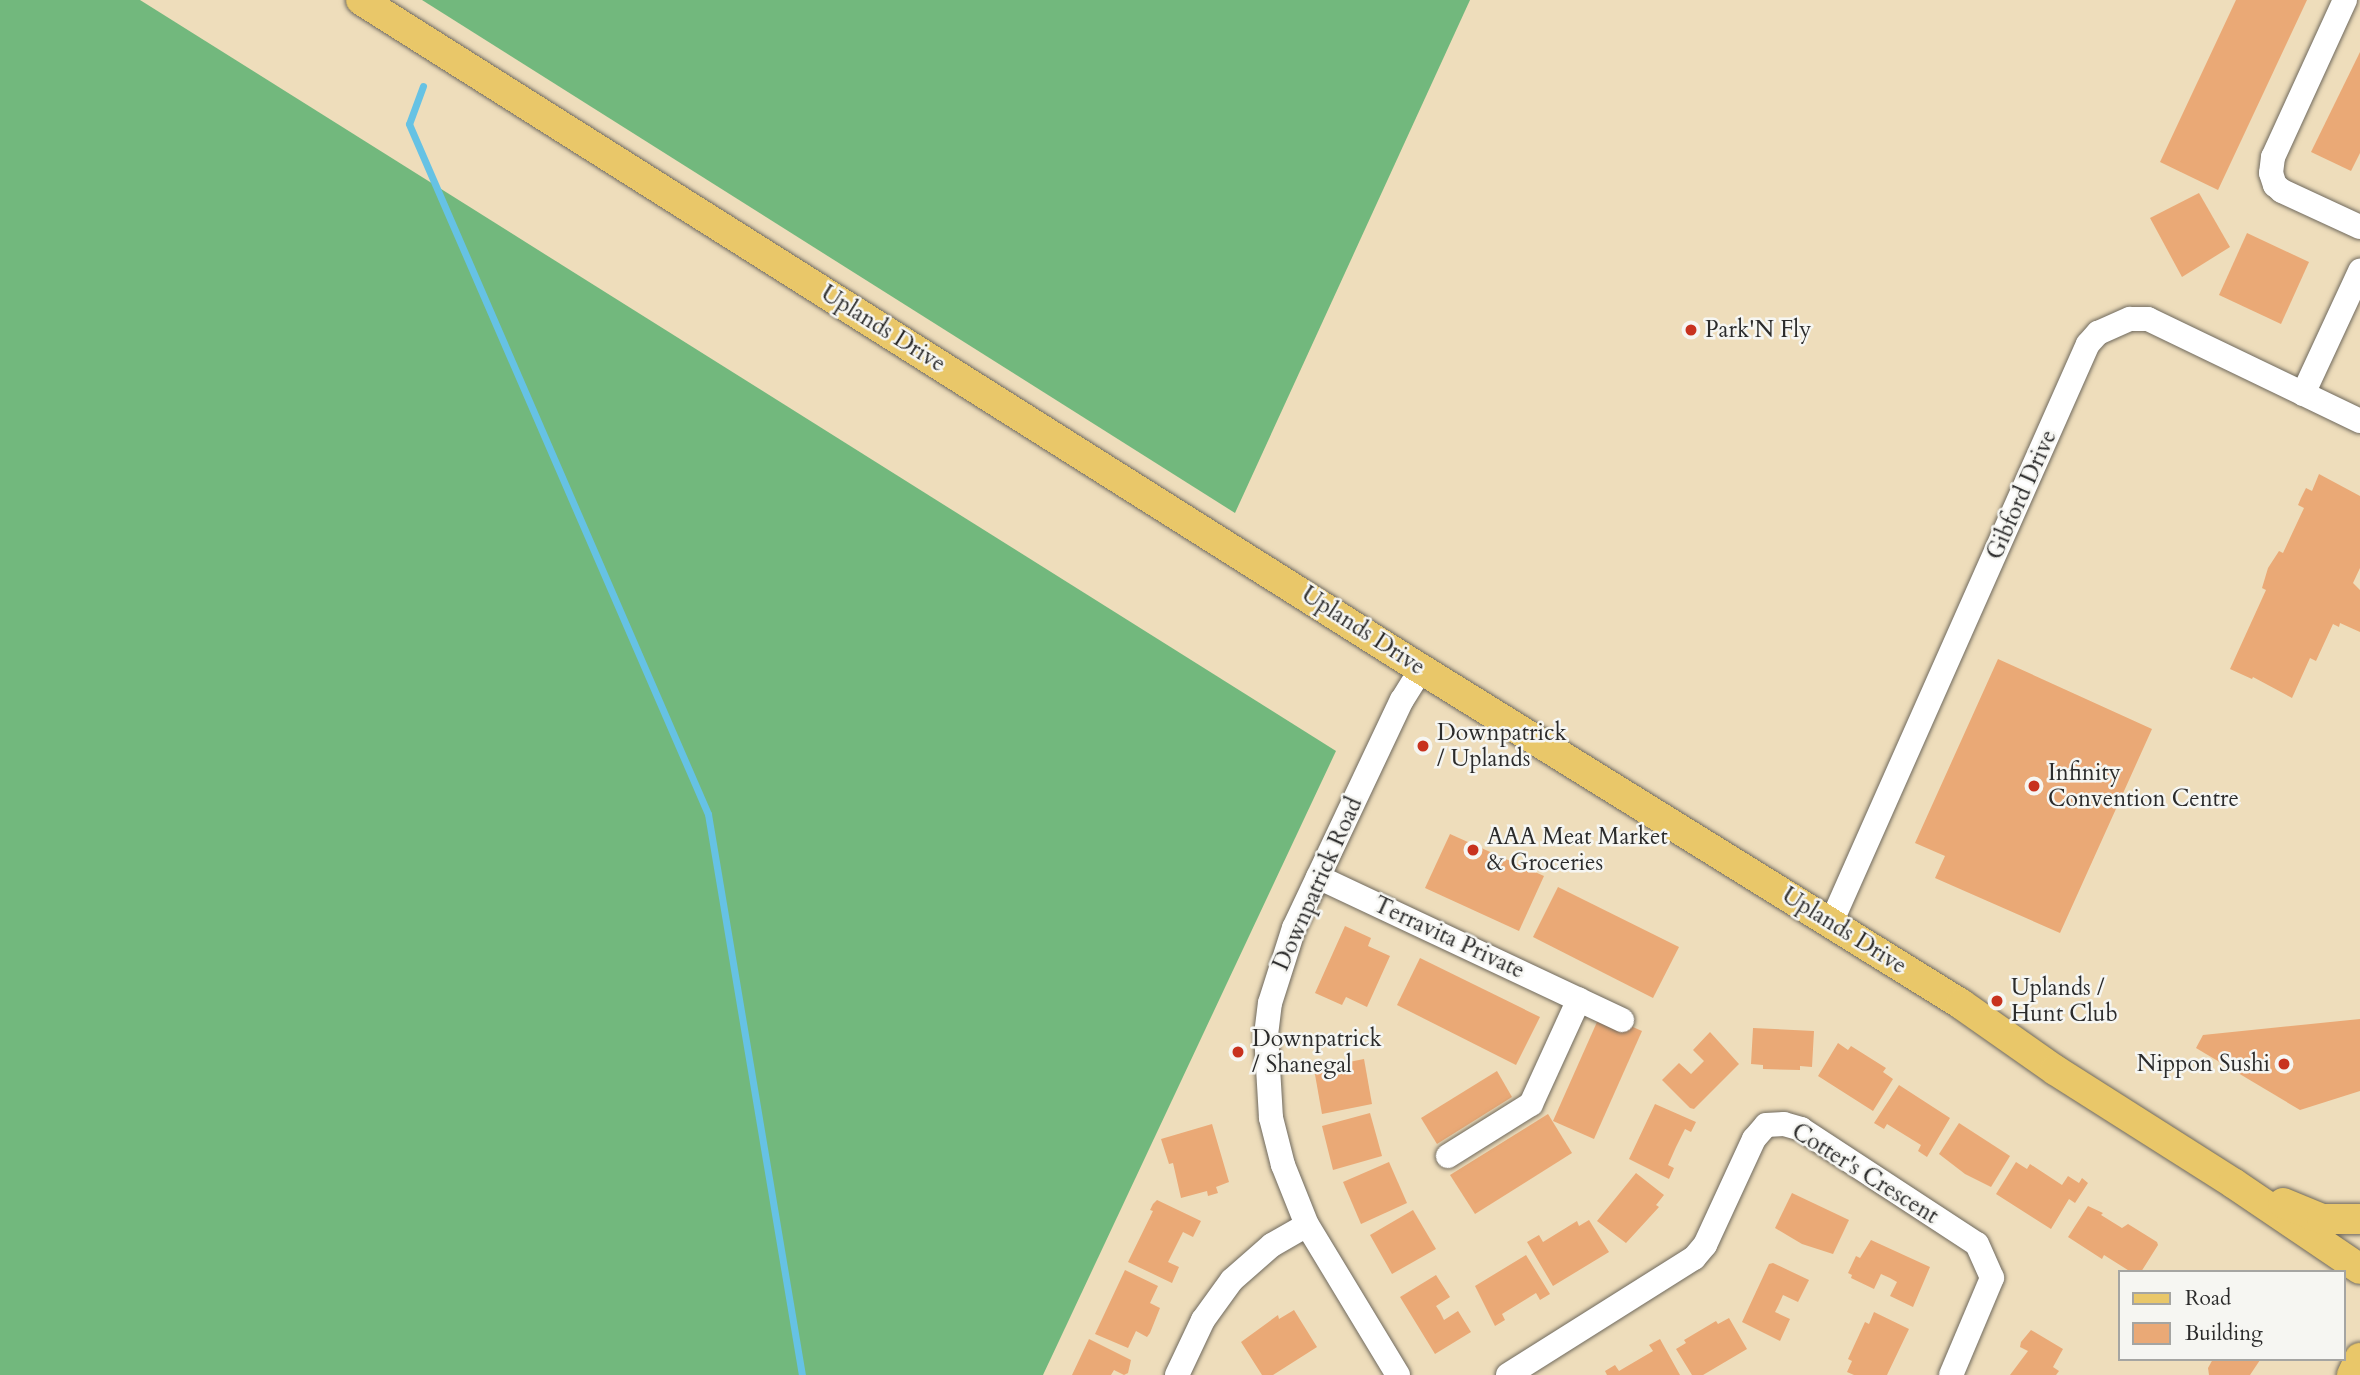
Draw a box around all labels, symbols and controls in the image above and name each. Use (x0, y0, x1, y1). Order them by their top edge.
street label: Uplands Drive (816, 280, 950, 378)
place label: Park'N Fly (1705, 316, 1811, 344)
marker: Park'N Fly (1683, 322, 1699, 338)
street label: Gibford Drive (1981, 426, 2063, 564)
street label: Uplands Drive (1296, 581, 1430, 681)
place label: Downpatrick / Uplands (1437, 719, 1567, 773)
marker: Downpatrick / Uplands (1415, 738, 1431, 754)
place label: Infinity Convention Centre (2048, 759, 2239, 813)
marker: Infinity Convention Centre (2026, 778, 2042, 794)
street label: Downpatrick Road (1267, 793, 1369, 975)
place label: AAA Meat Market & Groceries (1487, 823, 1668, 877)
marker: AAA Meat Market & Groceries (1465, 842, 1481, 858)
street label: Uplands Drive (1777, 882, 1911, 980)
street label: Terravita Private (1369, 891, 1529, 985)
place label: Uplands / Hunt Club (2011, 974, 2118, 1028)
marker: Uplands / Hunt Club (1989, 993, 2005, 1009)
place label: Downpatrick / Shanegal (1252, 1025, 1382, 1079)
marker: Downpatrick / Shanegal (1230, 1044, 1246, 1060)
place label: Nippon Sushi (2137, 1050, 2270, 1078)
marker: Nippon Sushi (2276, 1056, 2292, 1072)
street label: Cotter's Crescent (1787, 1118, 1943, 1230)
legend (2118, 1270, 2346, 1361)
text: Road (2185, 1284, 2231, 1313)
text: Building (2185, 1319, 2263, 1348)

